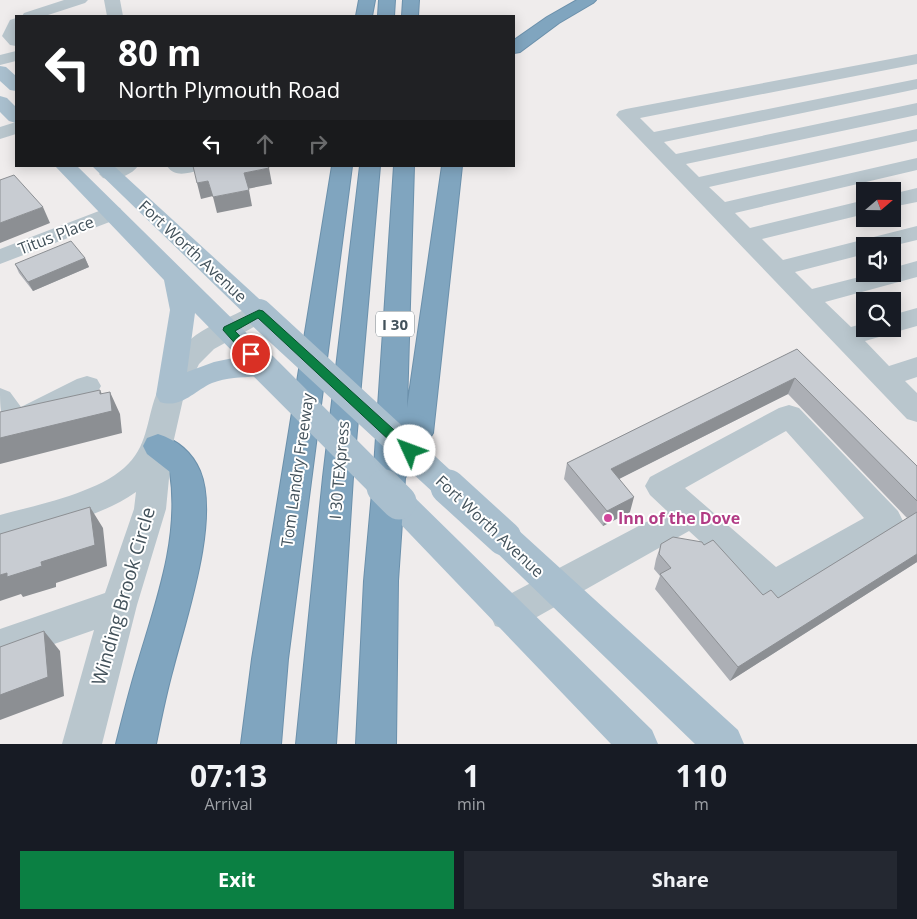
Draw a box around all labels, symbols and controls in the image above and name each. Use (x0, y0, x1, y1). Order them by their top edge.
text: 80 m (118, 29, 201, 76)
icon: left (35, 35, 100, 100)
text: North Plymouth Road (118, 74, 340, 104)
icon: left (198, 130, 226, 158)
icon: ahead (251, 130, 279, 158)
icon: right (304, 130, 332, 158)
north arrow (856, 182, 901, 228)
map controls (856, 182, 901, 337)
street label: Fort Worth Avenue (134, 195, 252, 307)
street label: Titus Place (15, 211, 97, 259)
button: sound (856, 237, 901, 282)
button: search (856, 292, 901, 337)
road number: I 30 (376, 312, 414, 336)
pin (230, 333, 272, 375)
icon: arrive (237, 340, 265, 368)
street label: Tom Landry Freeway (275, 391, 319, 548)
street label: I 30 TEXpress (324, 420, 354, 520)
position arrow (383, 424, 435, 476)
street label: Fort Worth Avenue (431, 470, 549, 582)
street label: Winding Brook Circle (85, 504, 161, 688)
place label: Inn of the Dove (618, 507, 740, 529)
marker: Inn of the Dove (602, 512, 614, 524)
text: 07:13 (190, 755, 267, 796)
text: 1 (463, 755, 480, 796)
text: 110 (676, 755, 727, 796)
text: Arrival (204, 793, 253, 815)
text: min (457, 793, 486, 815)
text: m (694, 793, 709, 815)
button: Exit (20, 851, 454, 909)
button: Share (464, 851, 897, 909)

